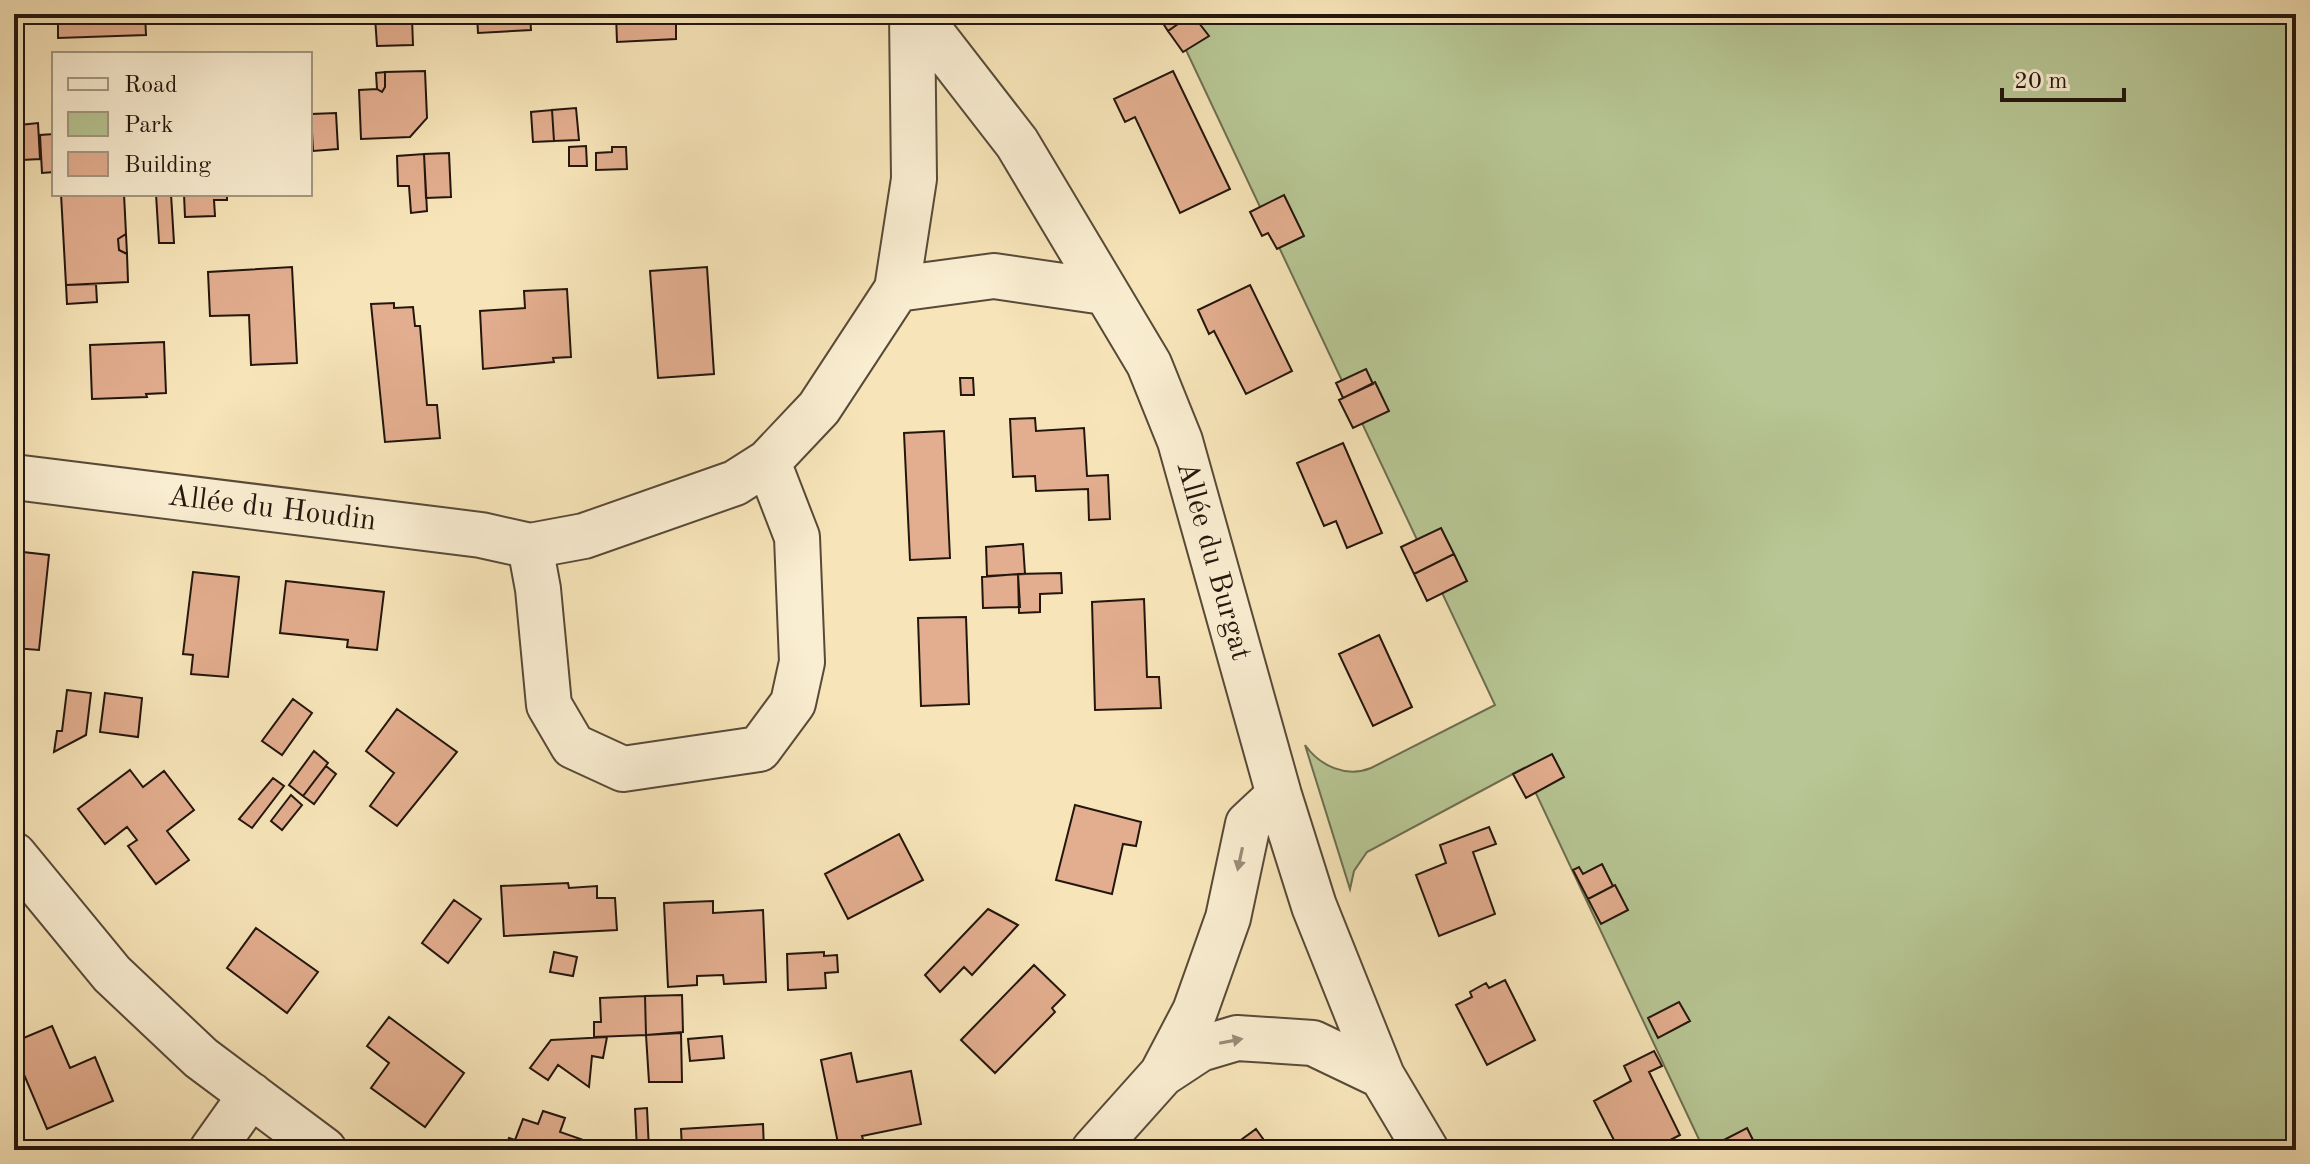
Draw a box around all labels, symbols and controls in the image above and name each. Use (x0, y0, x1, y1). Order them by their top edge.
legend (52, 52, 312, 196)
scale bar (2002, 52, 2124, 102)
text: 20 m (2014, 70, 2068, 94)
text: Road (124, 74, 177, 98)
text: Park (124, 114, 173, 138)
text: Building (124, 154, 211, 178)
street label: Allée du Burgat (1170, 458, 1256, 664)
street label: Allée du Houdin (166, 481, 378, 537)
one-way arrow (1233, 847, 1246, 872)
one-way arrow (1219, 1034, 1244, 1046)

